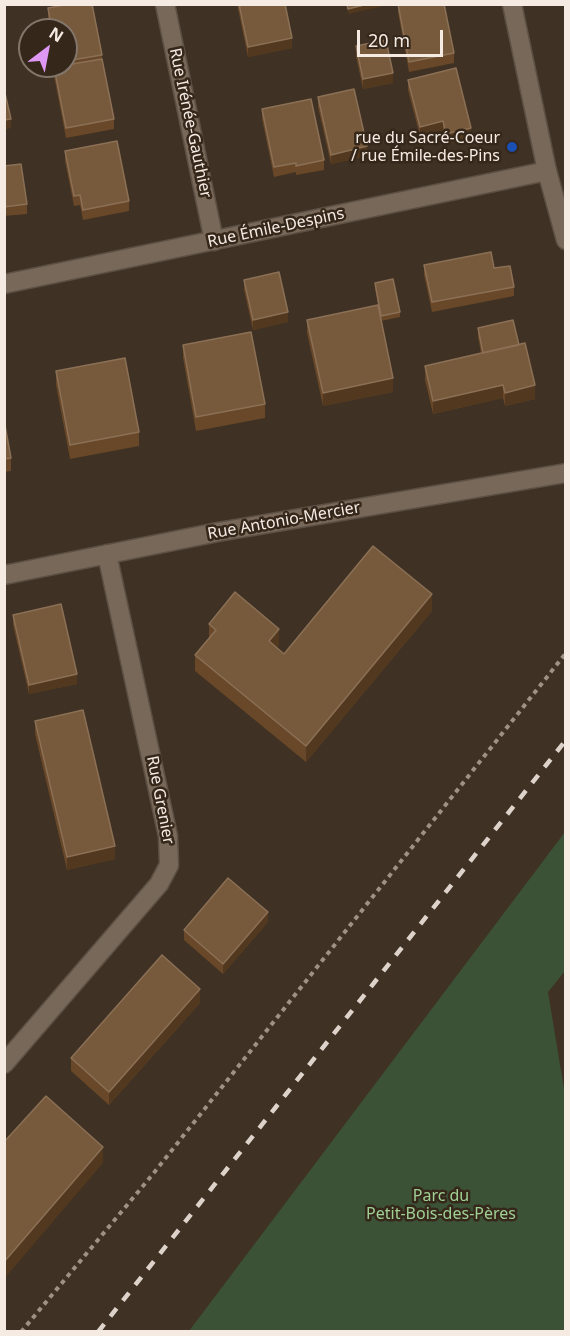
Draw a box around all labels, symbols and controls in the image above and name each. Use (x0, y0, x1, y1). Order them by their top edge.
north arrow (18, 18, 78, 78)
scale bar (360, 18, 446, 56)
text: N (45, 22, 68, 47)
text: 20 m (368, 28, 410, 52)
street label: Rue Irénée-Gauthier (165, 46, 215, 200)
place label: rue du Sacré-Coeur / rue Émile-des-Pins (351, 128, 500, 166)
marker: rue du Sacré-Coeur / rue Émile-des-Pins (505, 140, 519, 154)
street label: Rue Émile-Despins (206, 204, 346, 252)
street label: Rue Antonio-Mercier (206, 498, 362, 544)
street label: Rue Grenier (142, 754, 178, 846)
park label: Parc du Petit-Bois-des-Pères (366, 1186, 516, 1224)

